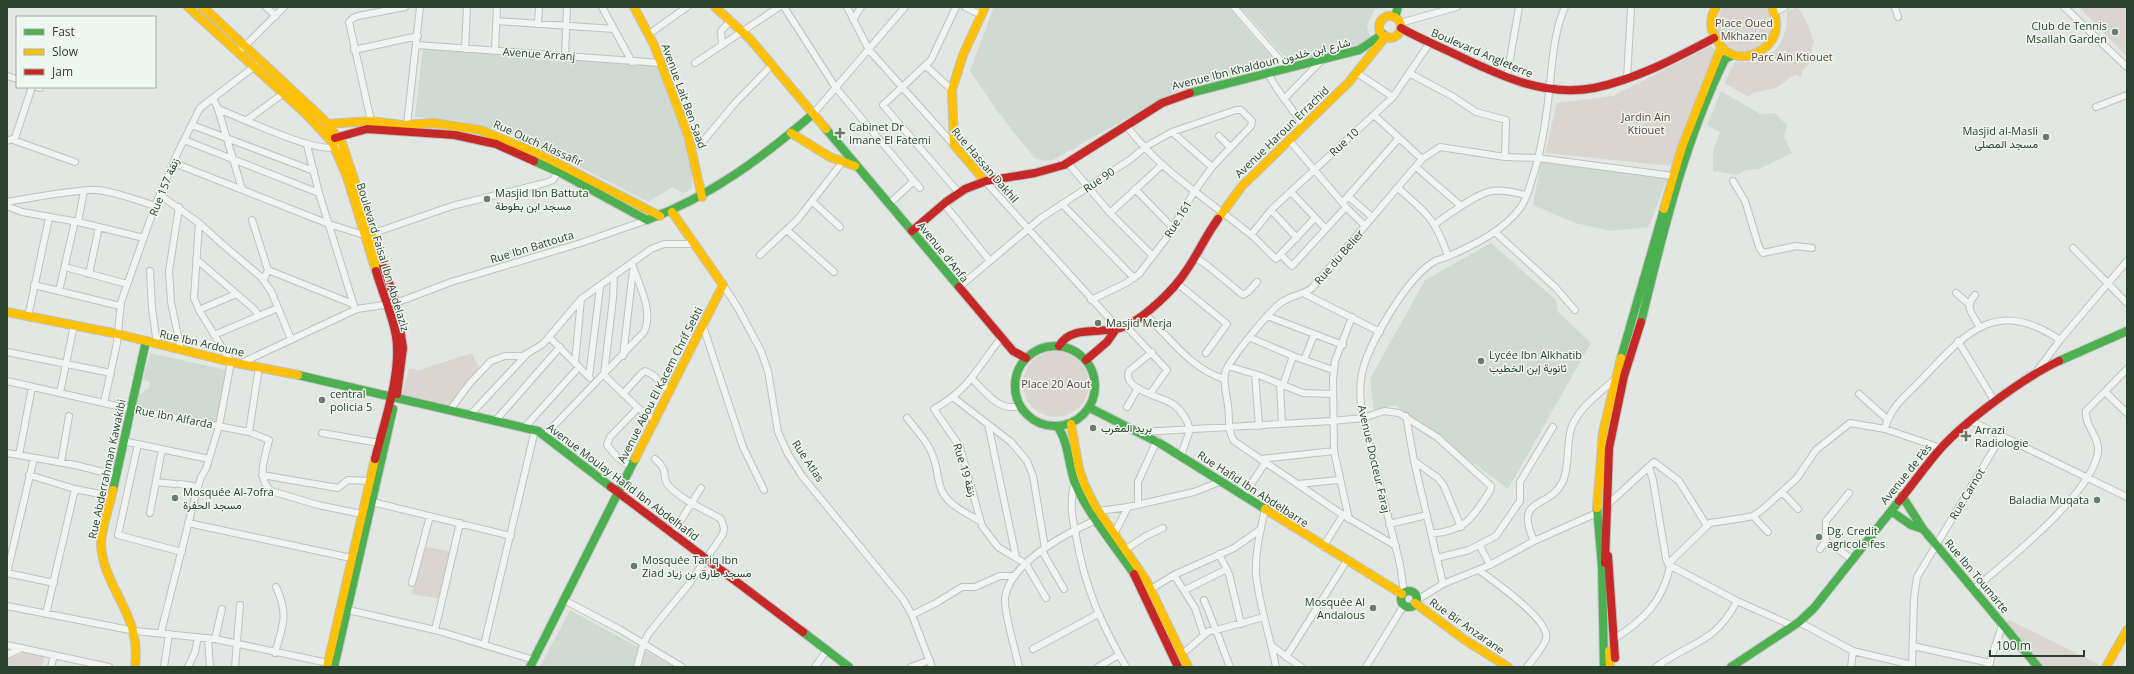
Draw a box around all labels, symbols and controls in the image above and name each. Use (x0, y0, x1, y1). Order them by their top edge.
park label: Place Oued Mkhazen (1715, 15, 1773, 43)
legend (16, 16, 156, 88)
place label: Club de Tennis Msallah Garden (2026, 18, 2107, 46)
text: Fast (52, 23, 75, 40)
street label: Boulevard Angleterre (1429, 24, 1535, 81)
marker: Club de Tennis Msallah Garden (2110, 27, 2120, 37)
street label: Avenue Ibn Khaldoun شارع ابن خلدون (1170, 34, 1352, 94)
street label: Avenue Lait Ben Saad (659, 41, 710, 150)
text: Slow (52, 43, 79, 60)
street label: Avenue Arranj (502, 43, 576, 64)
park label: Parc Ain Ktiouet (1751, 49, 1833, 64)
text: Jam (51, 63, 73, 80)
street label: Avenue Haroun Errachid (1231, 83, 1332, 181)
park label: Jardin Ain Ktiouet (1620, 109, 1671, 137)
street label: Rue Ouch Alassafir (491, 116, 586, 169)
place label: Cabinet Dr Imane El Fatemi (849, 119, 931, 147)
place label: Masjid al-Masli مسجد المصلى (1962, 123, 2038, 151)
street label: Rue Hassan Dakhil (948, 124, 1022, 206)
street label: Rue 10 (1326, 124, 1362, 159)
marker: Cabinet Dr Imane El Fatemi (834, 127, 846, 139)
marker: Masjid al-Masli مسجد المصلى (2041, 132, 2051, 142)
street label: Rue 157 زنقة (145, 155, 182, 218)
street label: Rue 90 (1080, 164, 1117, 196)
street label: Boulevard Faisal Ibn Abdelaziz (354, 181, 413, 333)
place label: Masjid Ibn Battuta مسجد ابن بطوطة (495, 185, 589, 213)
marker: Masjid Ibn Battuta مسجد ابن بطوطة (482, 194, 492, 204)
street label: Rue 161 (1160, 197, 1195, 240)
street label: Avenue d'Anfa (914, 218, 972, 285)
street label: Rue du Belier (1311, 226, 1367, 287)
street label: Rue Ibn Battouta (488, 227, 575, 266)
street label: Avenue Abou El Kacem Chrif Sebti (614, 304, 706, 465)
place label: Masjid Merja (1106, 315, 1172, 330)
marker: Masjid Merja (1093, 318, 1103, 328)
street label: Rue Ibn Ardoune (158, 325, 246, 360)
place label: Lycée Ibn Alkhatib ثانوية إبن الخطيب (1489, 347, 1582, 375)
marker: Lycée Ibn Alkhatib ثانوية إبن الخطيب (1476, 356, 1486, 366)
park label: Place 20 Aout (1021, 376, 1091, 391)
place label: central policia 5 (330, 386, 372, 414)
marker: central policia 5 (317, 395, 327, 405)
street label: Rue Abderrahman Kawakibi (84, 398, 129, 540)
street label: Rue Ibn Alfarda (134, 402, 214, 431)
street label: Avenue Docteur Faraj (1355, 403, 1394, 514)
street label: Avenue Moulay Hafid Ibn Abdelhafid (544, 419, 702, 544)
place label: بريد المغرب (1101, 420, 1152, 435)
place label: Arrazi Radiologie (1975, 422, 2028, 450)
marker: بريد المغرب (1088, 423, 1098, 433)
marker: Arrazi Radiologie (1960, 430, 1972, 442)
street label: Rue Atlas (789, 437, 828, 485)
street label: Avenue de Fès (1876, 440, 1935, 507)
street label: Rue 19 زنقة (950, 441, 981, 499)
street label: Rue Hafid Ibn Abdelbarre (1195, 447, 1312, 530)
street label: Rue Carnot (1945, 465, 1988, 522)
place label: Mosquée Al-7ofra مسجد الحفرة (183, 484, 274, 512)
place label: Baladia Muqata (2009, 492, 2089, 507)
marker: Mosquée Al-7ofra مسجد الحفرة (170, 493, 180, 503)
marker: Baladia Muqata (2092, 495, 2102, 505)
place label: Dg. Credit agricole fes (1827, 523, 1885, 551)
marker: Dg. Credit agricole fes (1814, 532, 1824, 542)
street label: Rue Ibn Toumarte (1942, 536, 2013, 616)
place label: Mosquée Tariq Ibn Ziad مسجد طارق بن زياد (642, 552, 752, 580)
marker: Mosquée Tariq Ibn Ziad مسجد طارق بن زياد (629, 561, 639, 571)
place label: Mosquée Al Andalous (1305, 594, 1365, 622)
street label: Rue Bir Anzarane (1427, 594, 1508, 657)
marker: Mosquée Al Andalous (1368, 603, 1378, 613)
scale bar (1990, 632, 2084, 658)
text: 100 m (1996, 637, 2031, 654)

